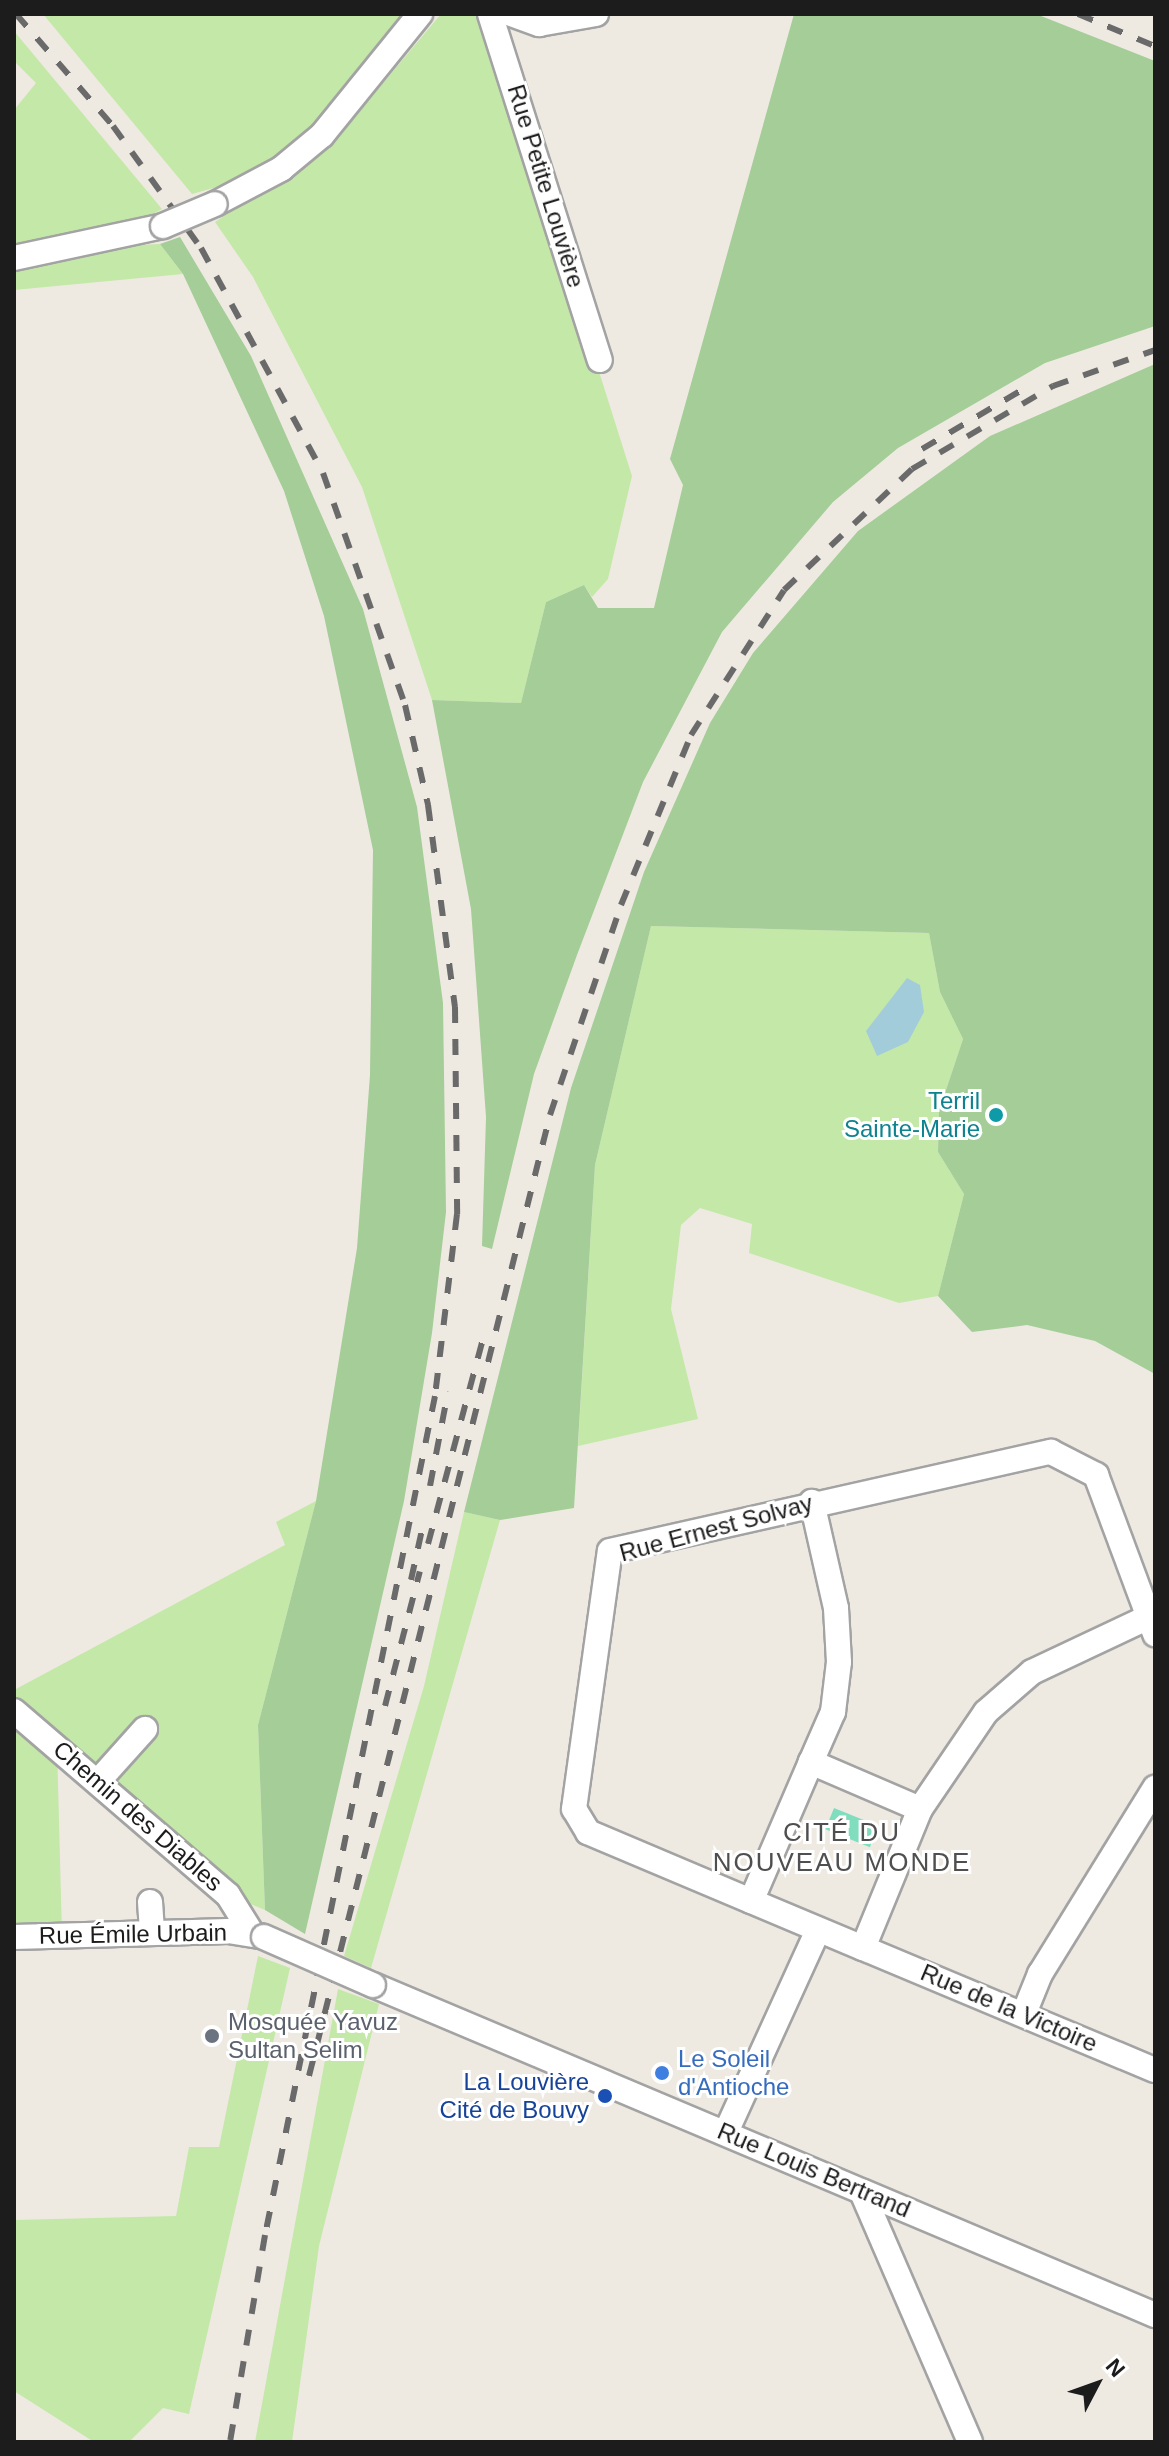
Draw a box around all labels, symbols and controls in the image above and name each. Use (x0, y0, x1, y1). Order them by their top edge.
street label: Rue Petite Louvière (501, 81, 591, 291)
place label: Terril Sainte-Marie (844, 1087, 980, 1143)
marker: Terril Sainte-Marie (987, 1106, 1005, 1124)
street label: Rue Ernest Solvay (616, 1488, 816, 1568)
street label: Chemin des Diables (48, 1735, 228, 1897)
district label: CITÉ DU NOUVEAU MONDE (713, 1817, 971, 1878)
street label: Rue Émile Urbain (39, 1918, 227, 1950)
street label: Rue de la Victoire (916, 1958, 1102, 2058)
place label: Mosquée Yavuz Sultan Selim (228, 2008, 398, 2064)
marker: Mosquée Yavuz Sultan Selim (203, 2027, 221, 2045)
place label: Le Soleil d'Antioche (678, 2045, 789, 2101)
marker: Le Soleil d'Antioche (653, 2064, 671, 2082)
place label: La Louvière Cité de Bouvy (440, 2068, 589, 2124)
marker: La Louvière Cité de Bouvy (596, 2087, 614, 2105)
street label: Rue Louis Bertrand (713, 2116, 915, 2224)
north arrow (1057, 2344, 1137, 2424)
text: N (1101, 2354, 1130, 2382)

